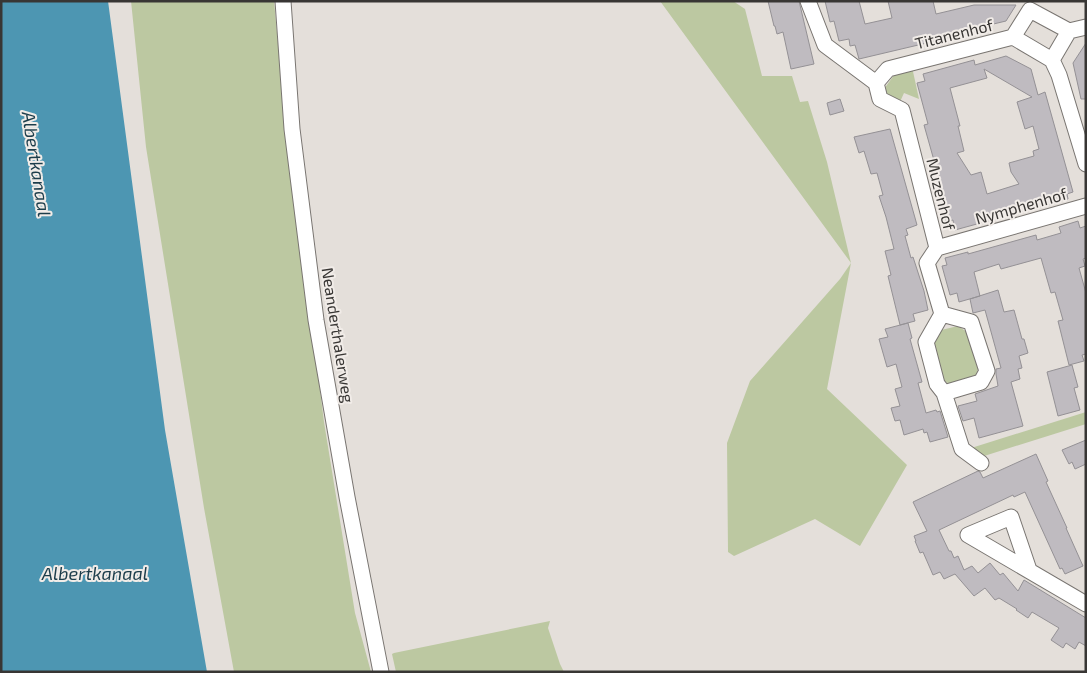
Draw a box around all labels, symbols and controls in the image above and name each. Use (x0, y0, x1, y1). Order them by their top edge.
street label: Titanenhof (913, 14, 996, 52)
water label: Albertkanaal (18, 109, 56, 218)
street label: Muzenhof (923, 156, 960, 233)
street label: Nymphenhof (973, 183, 1070, 228)
street label: Neanderthalerweg (318, 266, 359, 404)
water label: Albertkanaal (41, 562, 148, 584)

